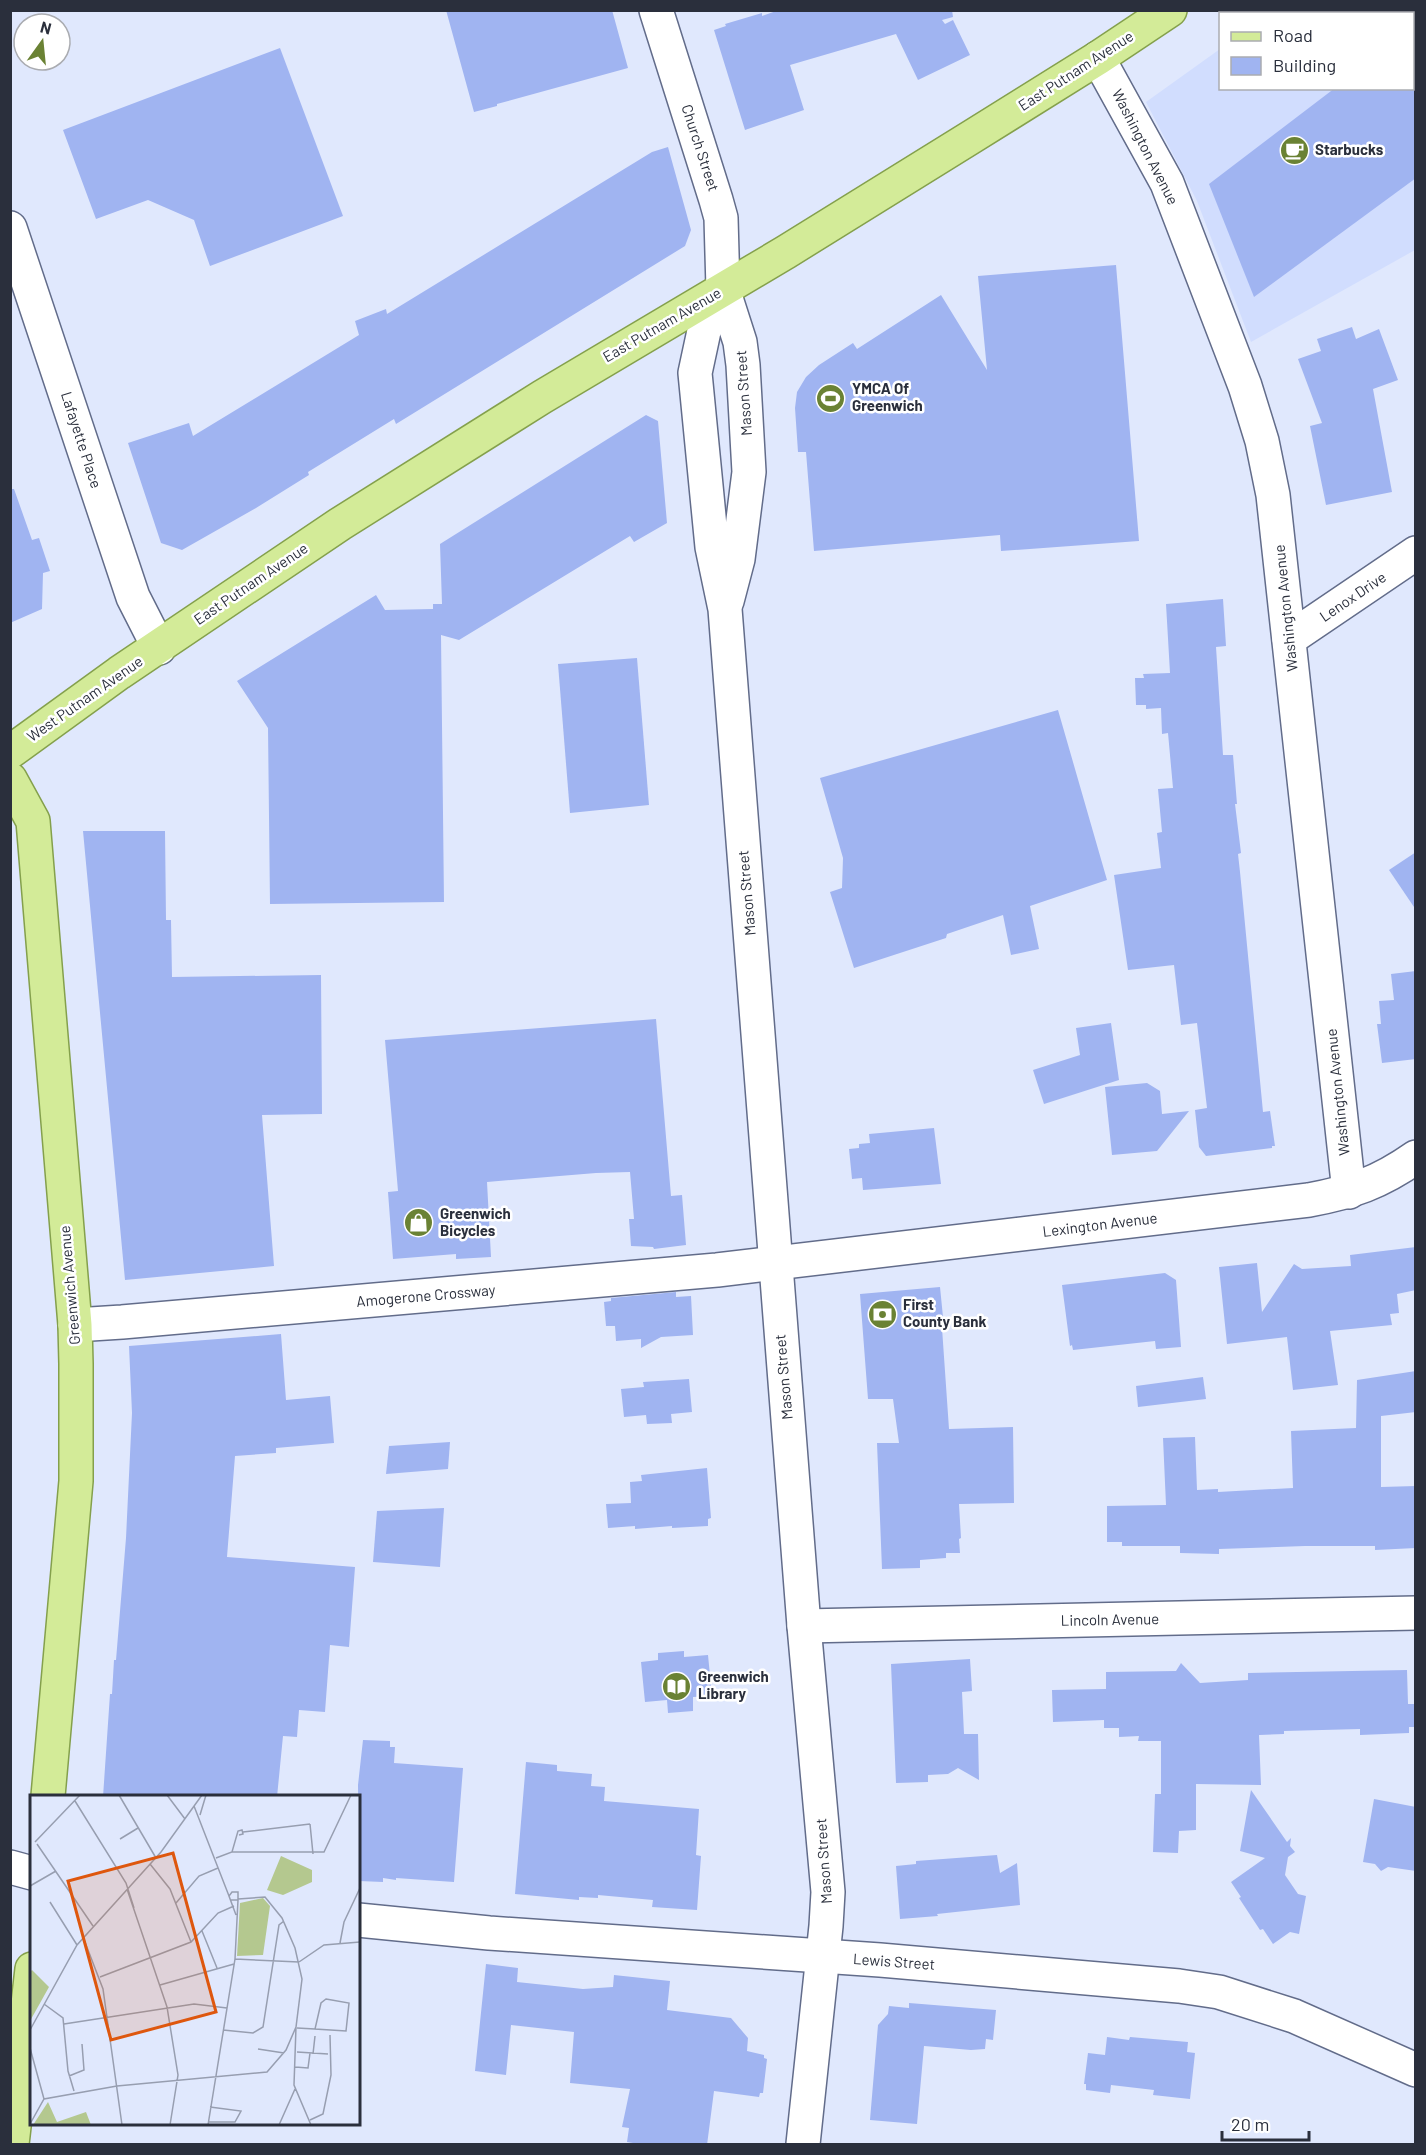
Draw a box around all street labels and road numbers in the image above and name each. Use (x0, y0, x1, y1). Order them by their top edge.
street label: East Putnam Avenue (1015, 26, 1136, 114)
street label: Washington Avenue (1109, 86, 1183, 207)
street label: Church Street (678, 102, 723, 193)
street label: East Putnam Avenue (599, 283, 724, 365)
street label: Mason Street (731, 350, 755, 437)
street label: Lafayette Place (58, 389, 106, 490)
street label: East Putnam Avenue (190, 538, 311, 628)
street label: Washington Avenue (1269, 544, 1301, 672)
street label: Lenox Drive (1316, 567, 1389, 625)
street label: West Putnam Avenue (23, 651, 146, 745)
street label: Mason Street (733, 850, 759, 937)
street label: Washington Avenue (1321, 1028, 1353, 1156)
street label: Lexington Avenue (1041, 1208, 1158, 1240)
street label: Greenwich Avenue (55, 1225, 83, 1346)
street label: Amogerone Crossway (356, 1280, 496, 1310)
street label: Mason Street (770, 1334, 796, 1421)
street label: Lincoln Avenue (1061, 1609, 1159, 1629)
street label: Mason Street (811, 1818, 835, 1905)
street label: Lewis Street (852, 1949, 936, 1973)

